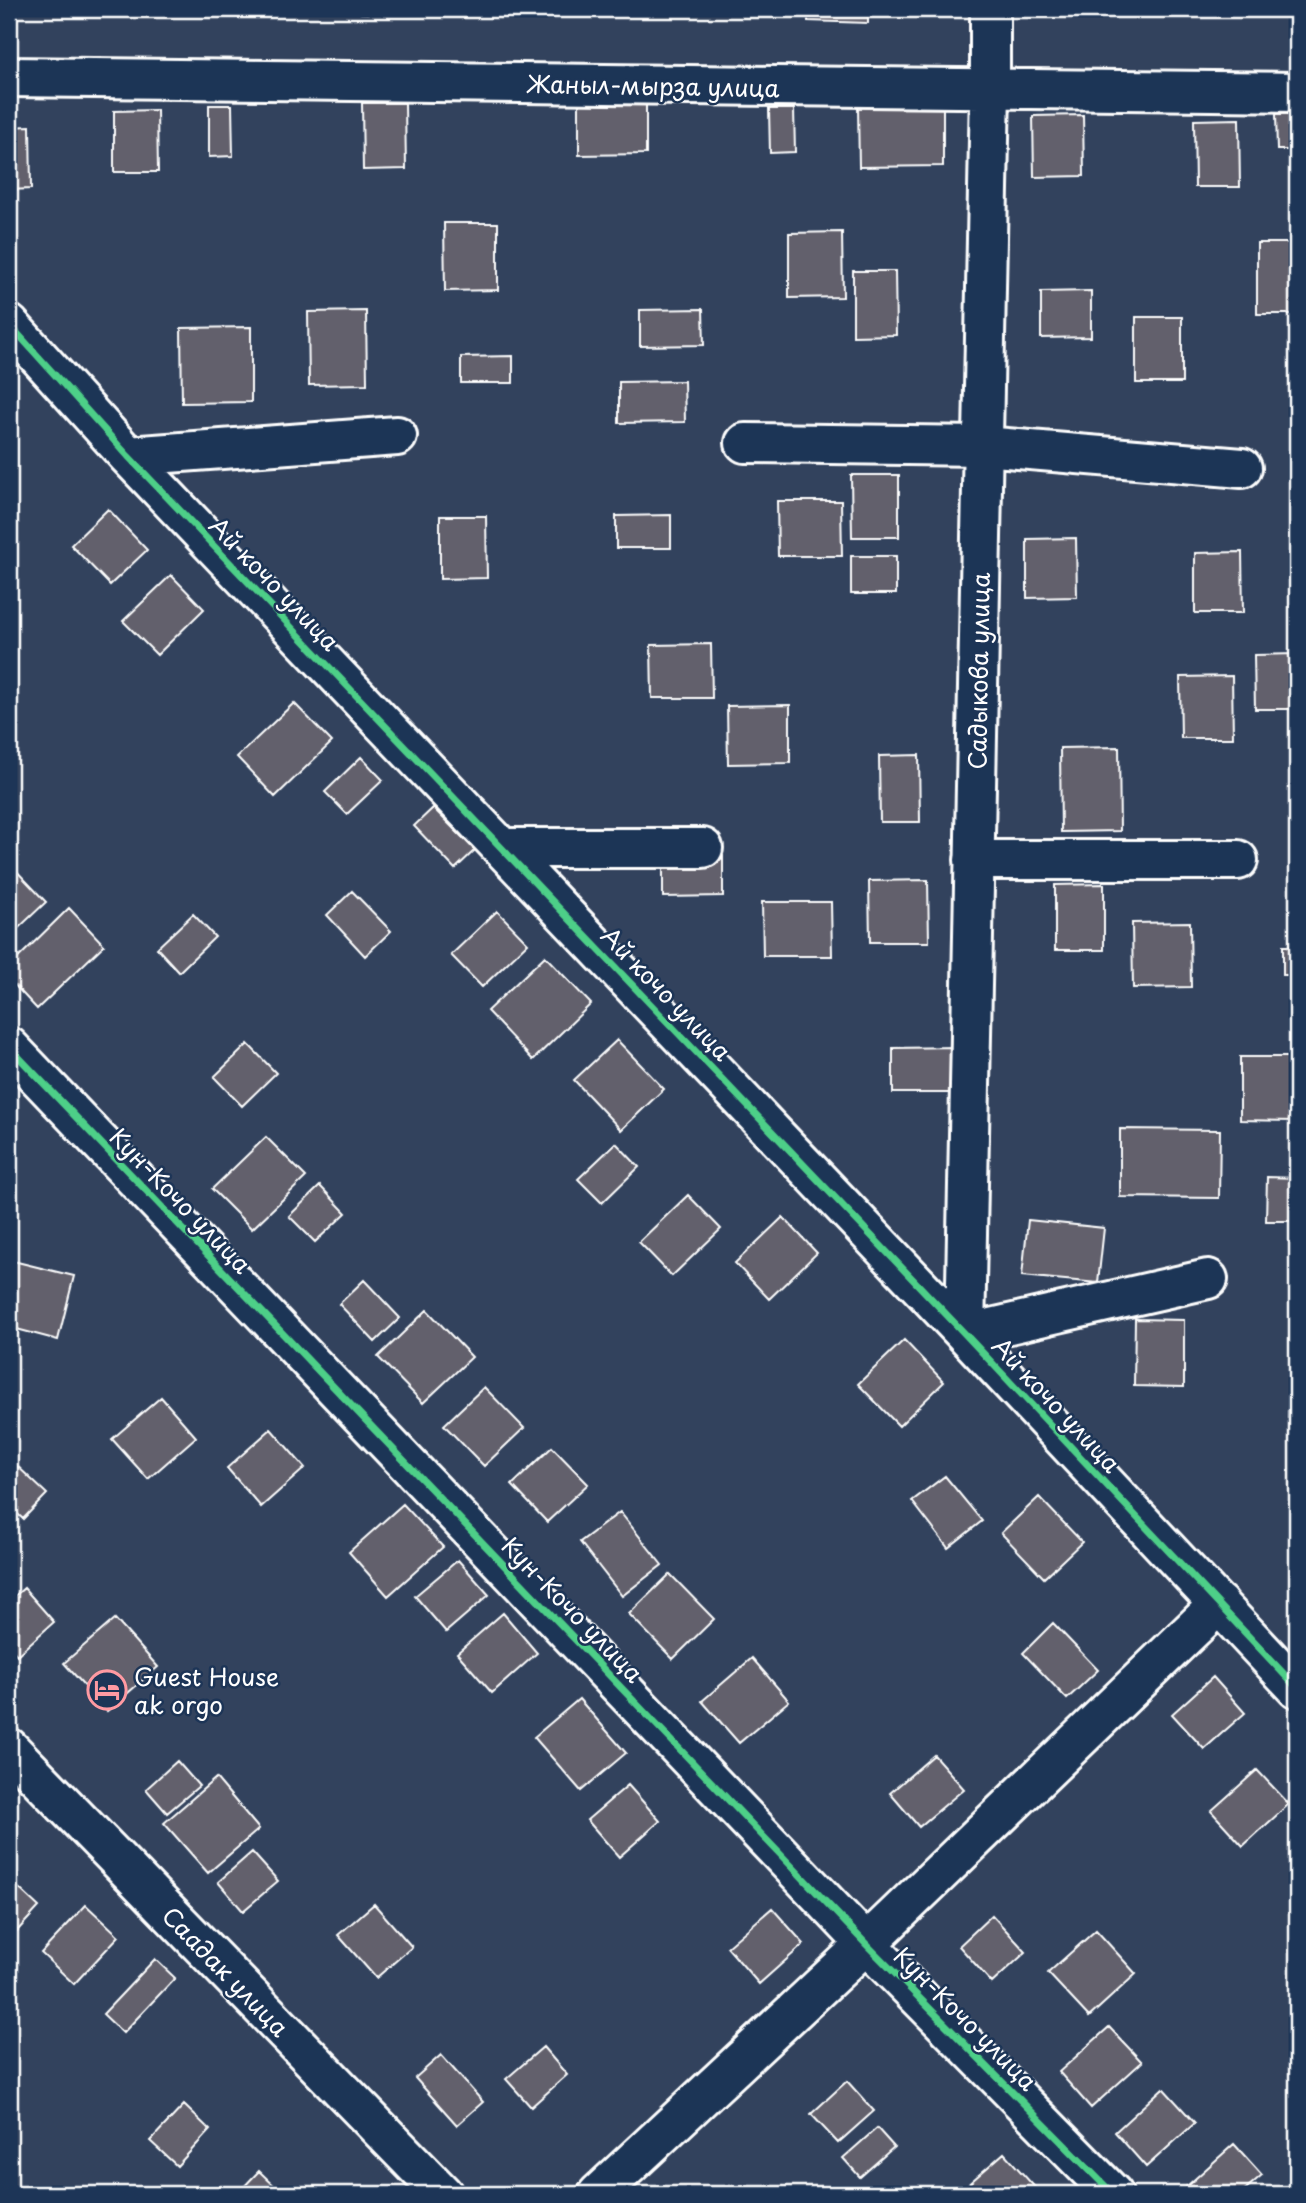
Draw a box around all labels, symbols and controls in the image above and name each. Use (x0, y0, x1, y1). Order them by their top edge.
street label: Жаныл-мырза улица (526, 65, 780, 105)
street label: Ай кочо улица (202, 508, 348, 658)
street label: Садыкова улица (958, 572, 998, 770)
street label: Ай кочо улица (594, 918, 740, 1068)
street label: Кун-Кочо улица (102, 1119, 260, 1281)
street label: Ай кочо улица (984, 1328, 1130, 1480)
street label: Кун-Кочо улица (494, 1528, 652, 1690)
place label: Guest House ak orgo (134, 1658, 279, 1722)
hotel icon: Guest House ak orgo (86, 1669, 128, 1711)
street label: Саадак улица (154, 1898, 298, 2044)
street label: Кун-Кочо улица (886, 1938, 1046, 2098)

